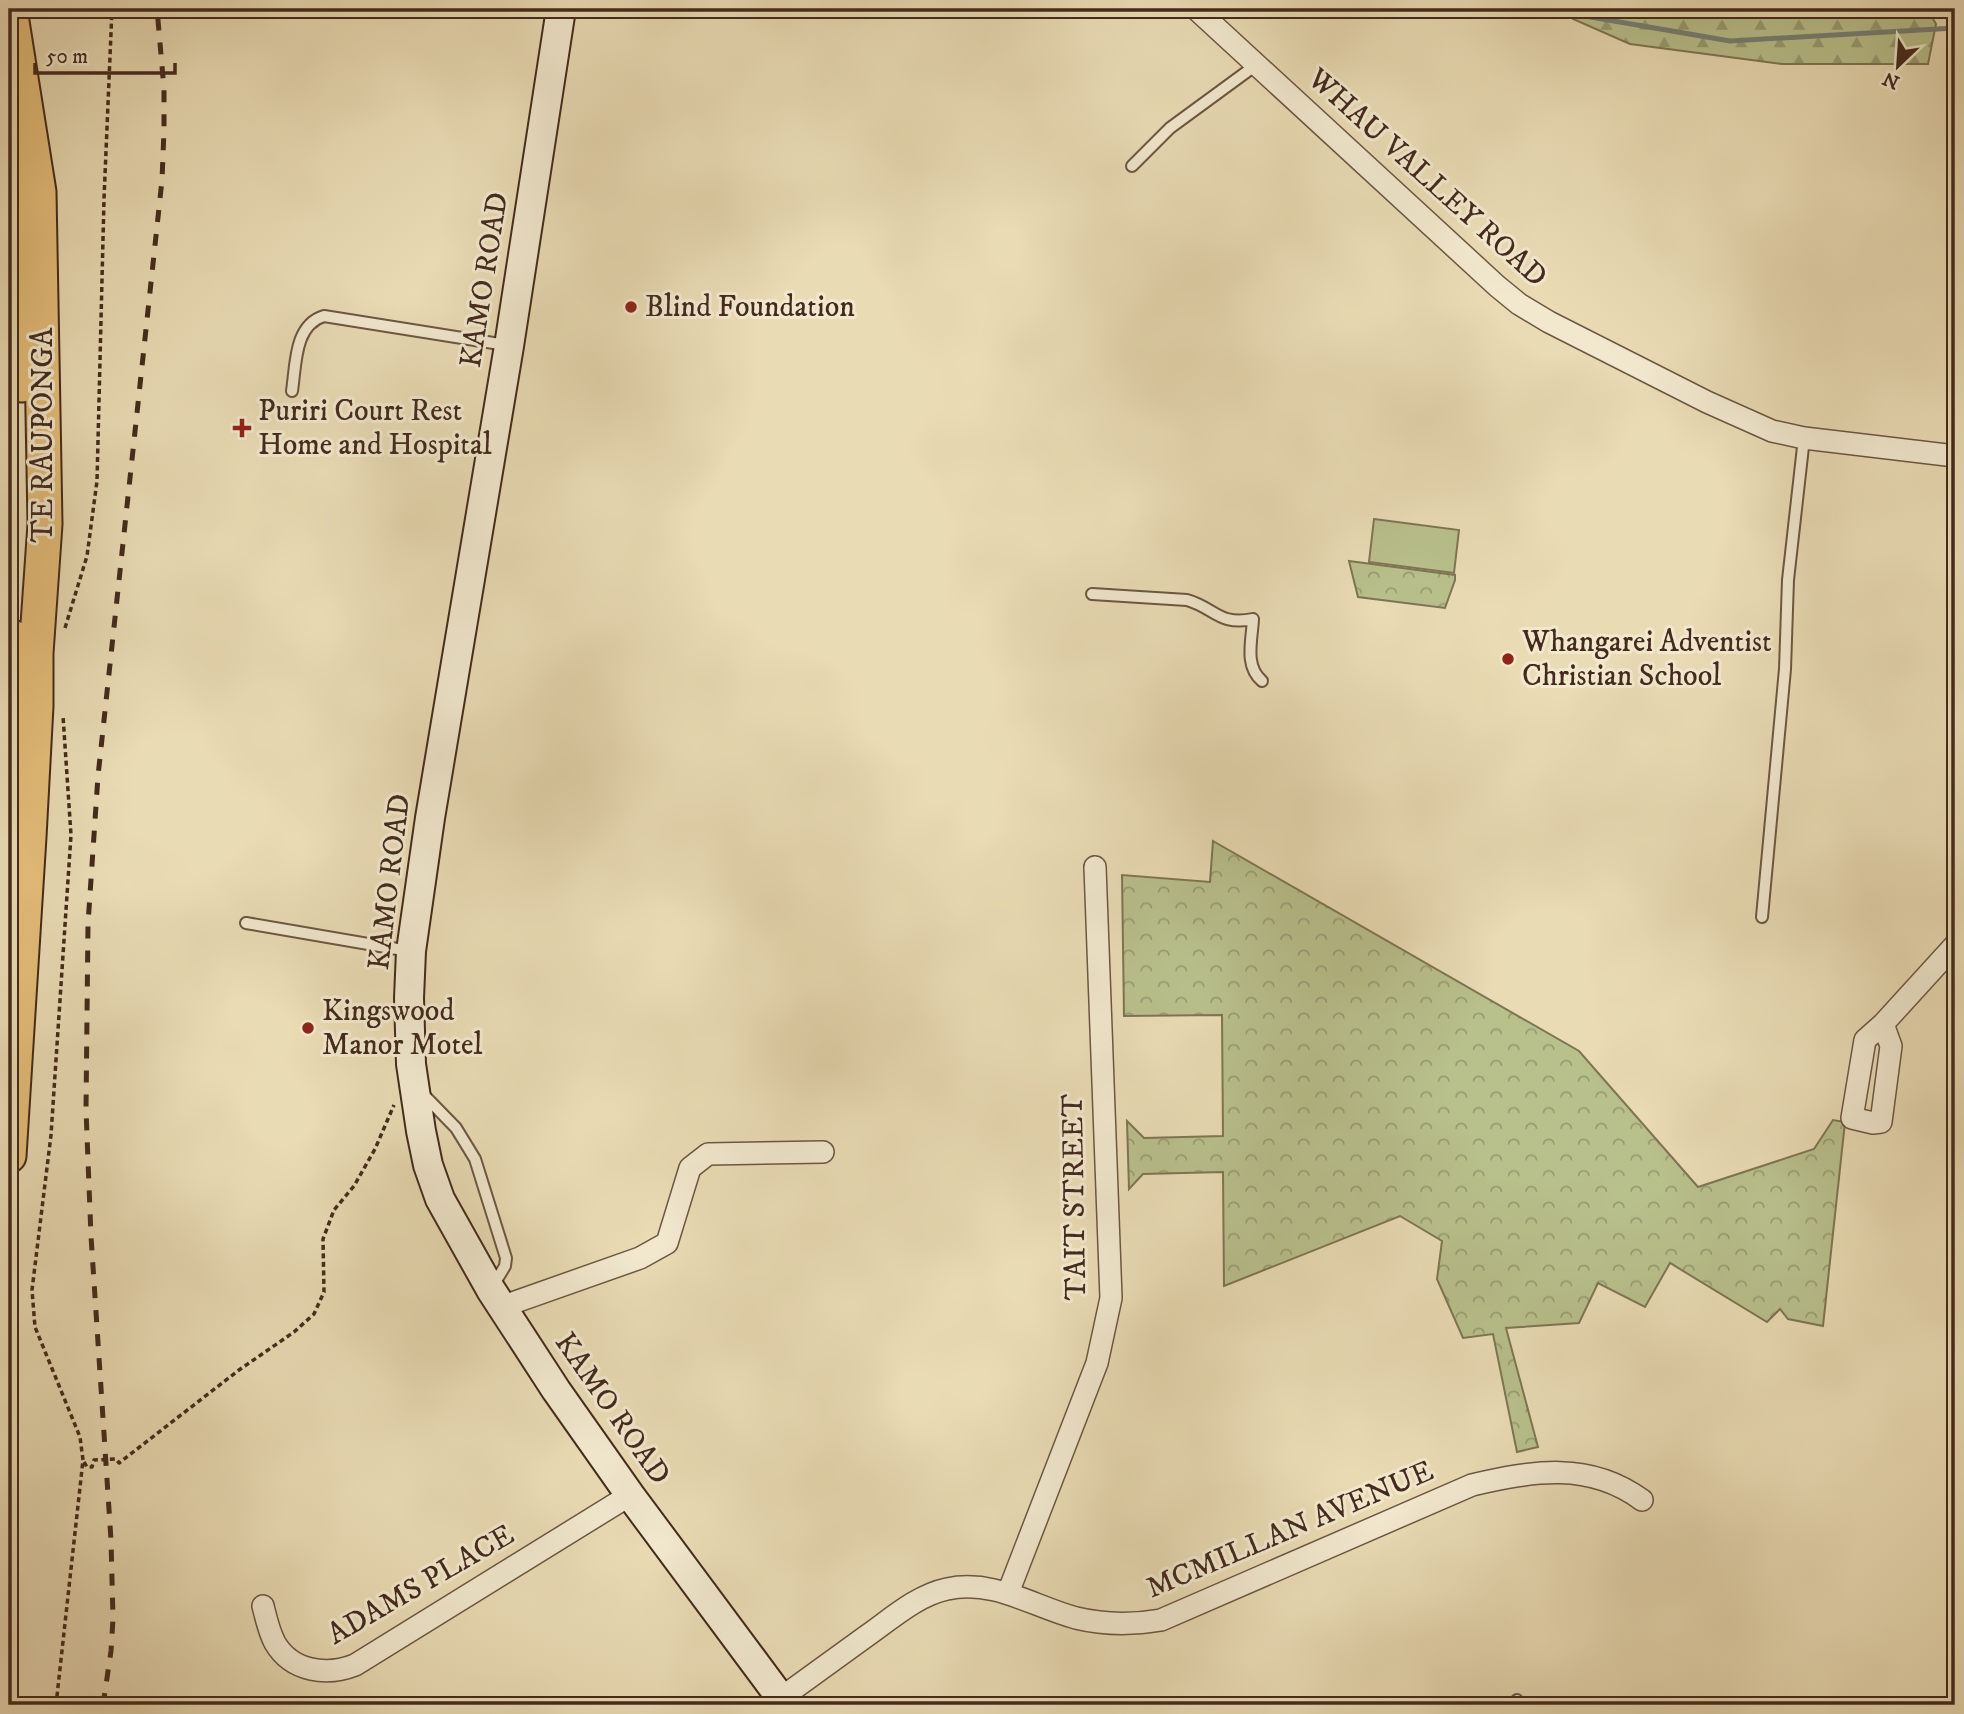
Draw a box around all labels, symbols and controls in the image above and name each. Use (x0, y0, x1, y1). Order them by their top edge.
scale bar (35, 32, 175, 76)
north arrow (1862, 32, 1932, 102)
text: 50 m (46, 44, 88, 70)
street label: WHAU VALLEY ROAD (1299, 60, 1554, 295)
text: N (1879, 66, 1903, 94)
street label: KAMO ROAD (453, 190, 517, 370)
place label: Blind Foundation (645, 289, 855, 326)
marker: Blind Foundation (623, 299, 639, 315)
street label: TE RAUPONGA (25, 327, 62, 542)
place label: Puriri Court Rest Home and Hospital (258, 393, 492, 464)
marker: Puriri Court Rest Home and Hospital (232, 418, 252, 438)
place label: Whangarei Adventist Christian School (1521, 624, 1772, 695)
marker: Whangarei Adventist Christian School (1500, 651, 1516, 667)
street label: KAMO ROAD (361, 792, 419, 972)
place label: Kingswood Manor Motel (322, 993, 482, 1064)
marker: Kingswood Manor Motel (300, 1020, 316, 1036)
street label: TAIT STREET (1055, 1093, 1095, 1300)
street label: KAMO ROAD (546, 1326, 678, 1492)
street label: MCMILLAN AVENUE (1141, 1453, 1439, 1607)
street label: ADAMS PLACE (321, 1517, 521, 1653)

